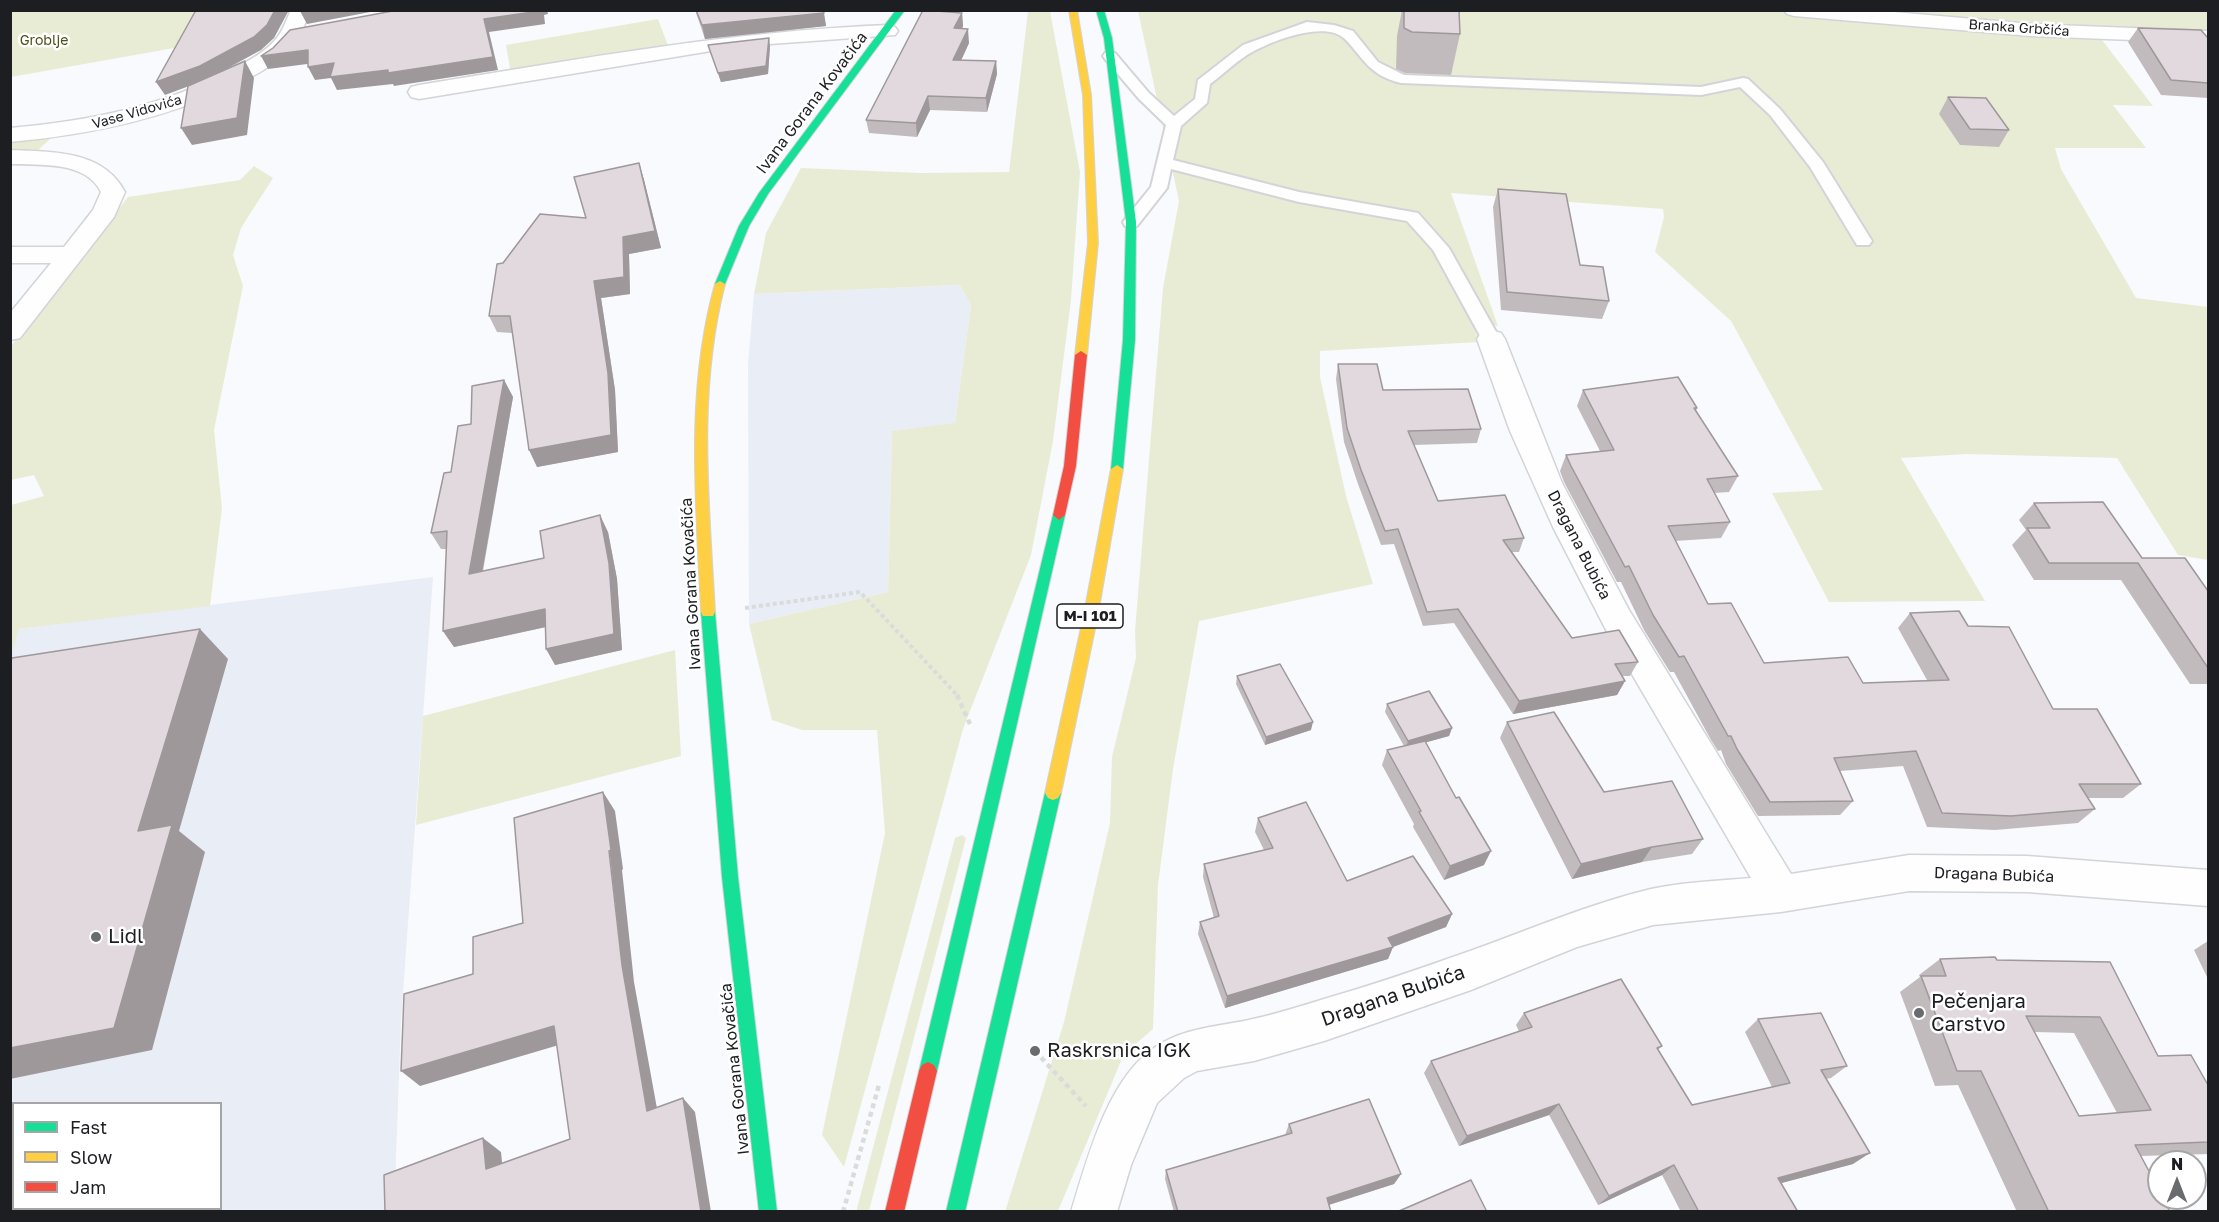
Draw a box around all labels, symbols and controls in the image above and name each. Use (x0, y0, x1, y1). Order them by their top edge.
street label: Branka Grbčića (1968, 16, 2070, 40)
street label: Ivana Gorana Kovačića (752, 28, 872, 178)
park label: Groblje (20, 33, 68, 49)
street label: Vase Vidovića (90, 91, 184, 133)
street label: Dragana Bubića (1543, 487, 1615, 603)
street label: Ivana Gorana Kovačića (677, 497, 705, 671)
road number: M-I 101 (1057, 604, 1123, 628)
street label: Dragana Bubića (1934, 863, 2054, 887)
place label: Lidl (108, 925, 143, 949)
marker: Lidl (89, 930, 103, 944)
street label: Dragana Bubića (1318, 960, 1468, 1032)
street label: Ivana Gorana Kovačića (716, 982, 754, 1156)
place label: Pečenjara Carstvo (1931, 990, 2026, 1037)
marker: Pečenjara Carstvo (1912, 1006, 1926, 1020)
place label: Raskrsnica IGK (1047, 1039, 1191, 1063)
marker: Raskrsnica IGK (1028, 1044, 1042, 1058)
legend (12, 1102, 222, 1210)
text: Fast (70, 1116, 107, 1138)
text: Slow (70, 1146, 112, 1168)
north arrow (2147, 1150, 2207, 1210)
text: N (2171, 1154, 2183, 1174)
text: Jam (70, 1176, 106, 1198)

